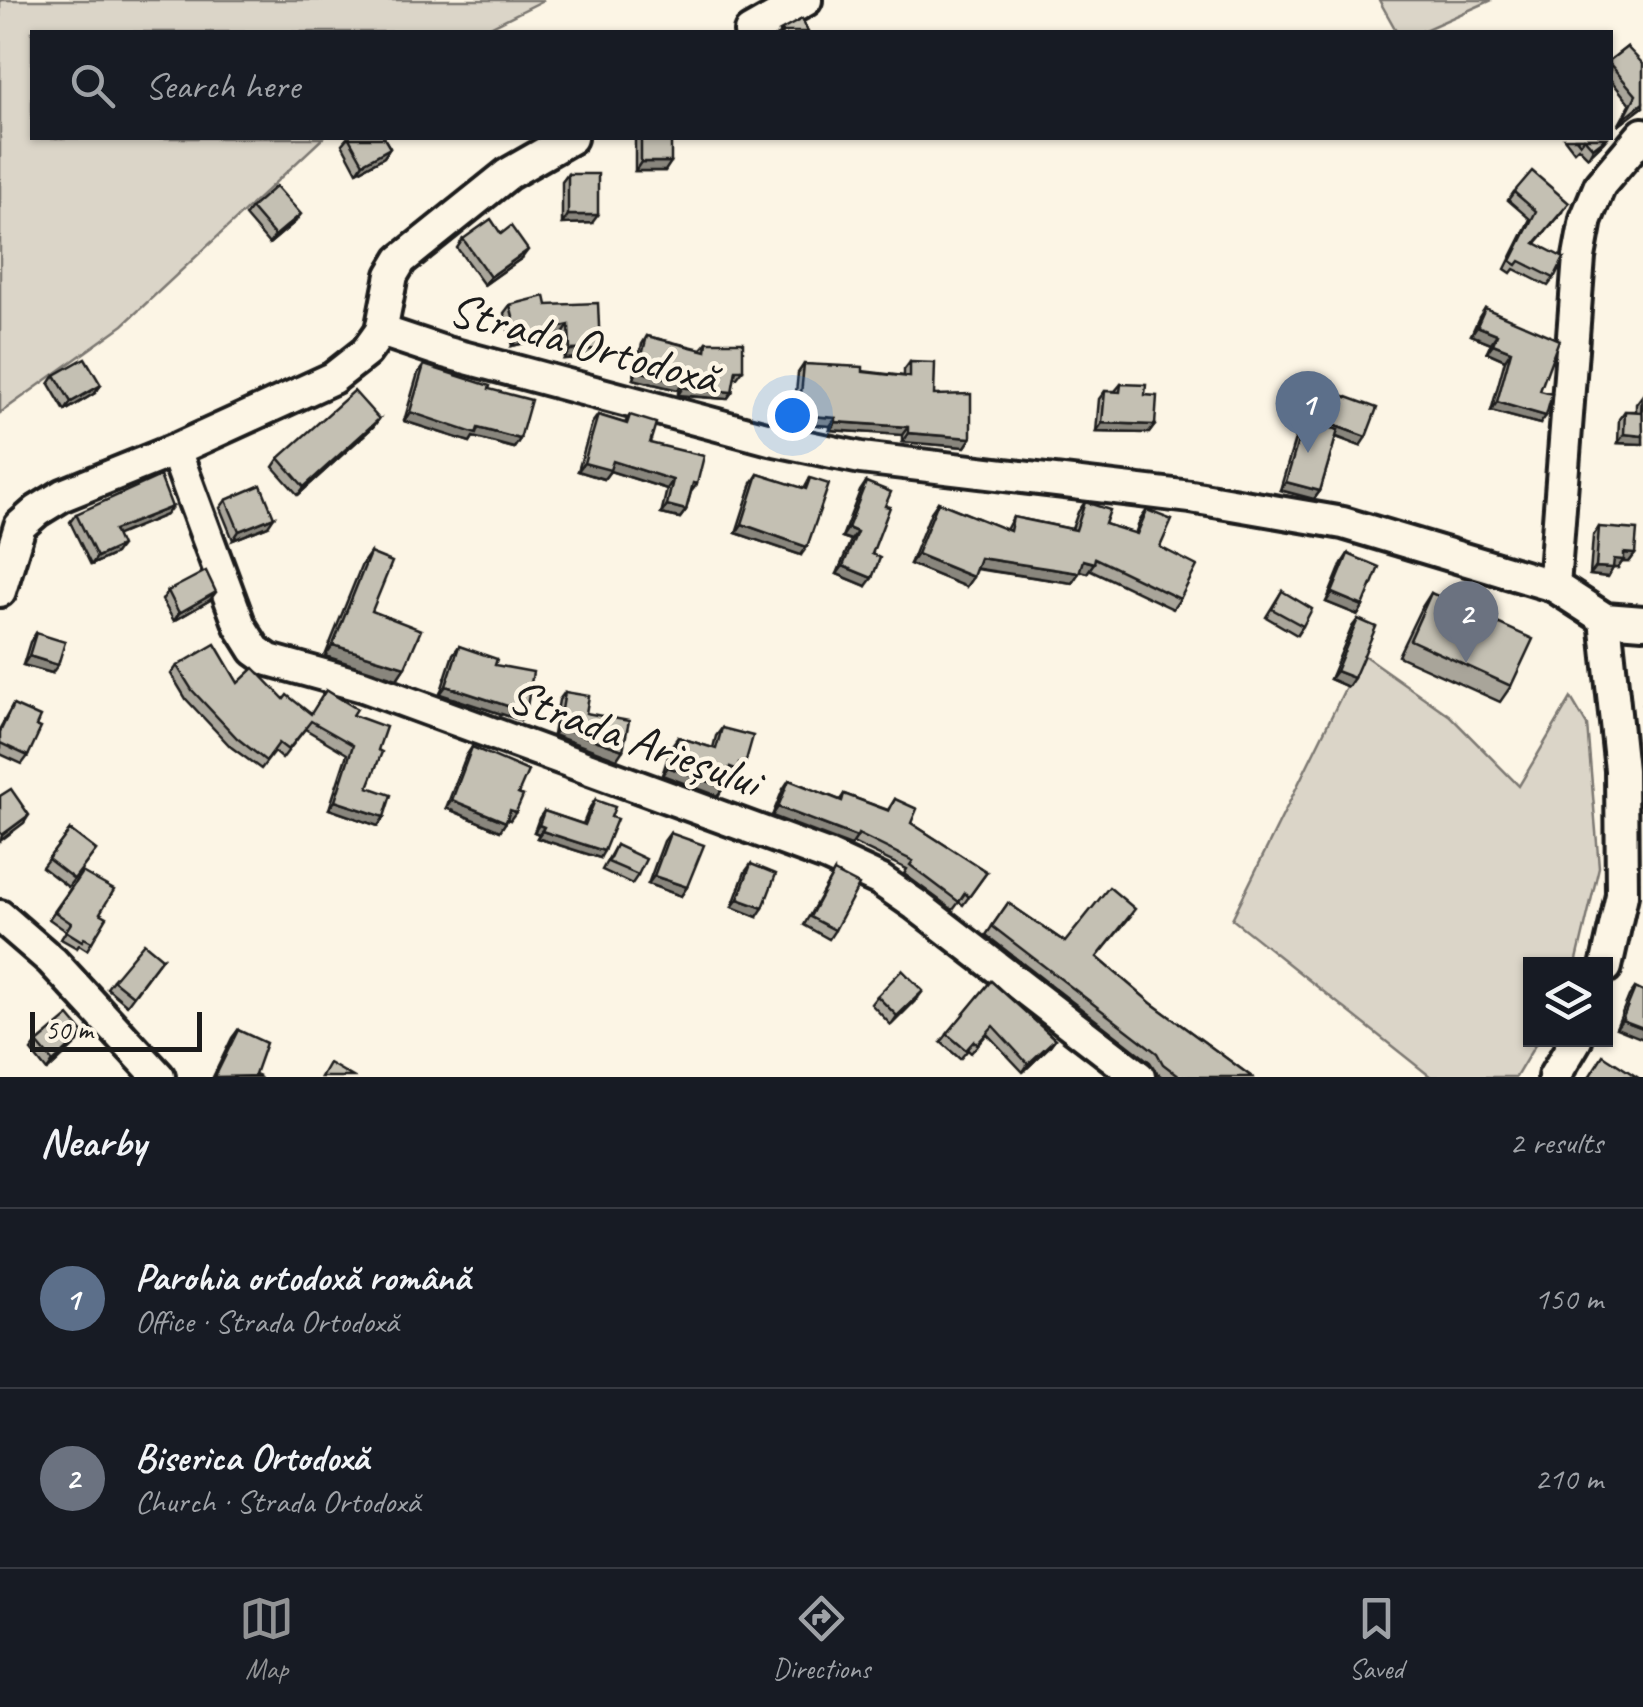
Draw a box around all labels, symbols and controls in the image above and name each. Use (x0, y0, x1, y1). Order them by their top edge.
search box (30, 30, 1613, 140)
icon: search (65, 58, 120, 113)
text: Search here (145, 62, 300, 109)
street label: Strada Ortodoxă (443, 278, 728, 409)
pin: 1 (1276, 370, 1340, 453)
your location (767, 390, 818, 441)
pin: 2 (1434, 580, 1498, 663)
street label: Strada Arieșului (501, 665, 774, 813)
map controls (1523, 957, 1613, 1047)
button: layers (1523, 957, 1613, 1047)
scale bar (30, 1007, 202, 1052)
text: 50 m (45, 1012, 93, 1047)
text: Nearby (40, 1116, 146, 1169)
text: 2 results (1509, 1122, 1603, 1163)
text: Parohia ortodoxă română (135, 1254, 470, 1301)
text: 1 (65, 1278, 80, 1319)
text: 150 m (1534, 1278, 1603, 1319)
text: Office · Strada Ortodoxă (135, 1301, 399, 1342)
text: Biserica Ortodoxă (135, 1434, 368, 1481)
text: 2 (65, 1458, 80, 1499)
text: 210 m (1534, 1458, 1603, 1499)
text: Church · Strada Ortodoxă (135, 1481, 420, 1522)
tab: Map (239, 1591, 294, 1686)
tab: Directions (773, 1591, 870, 1686)
tab: Saved (1349, 1591, 1404, 1686)

